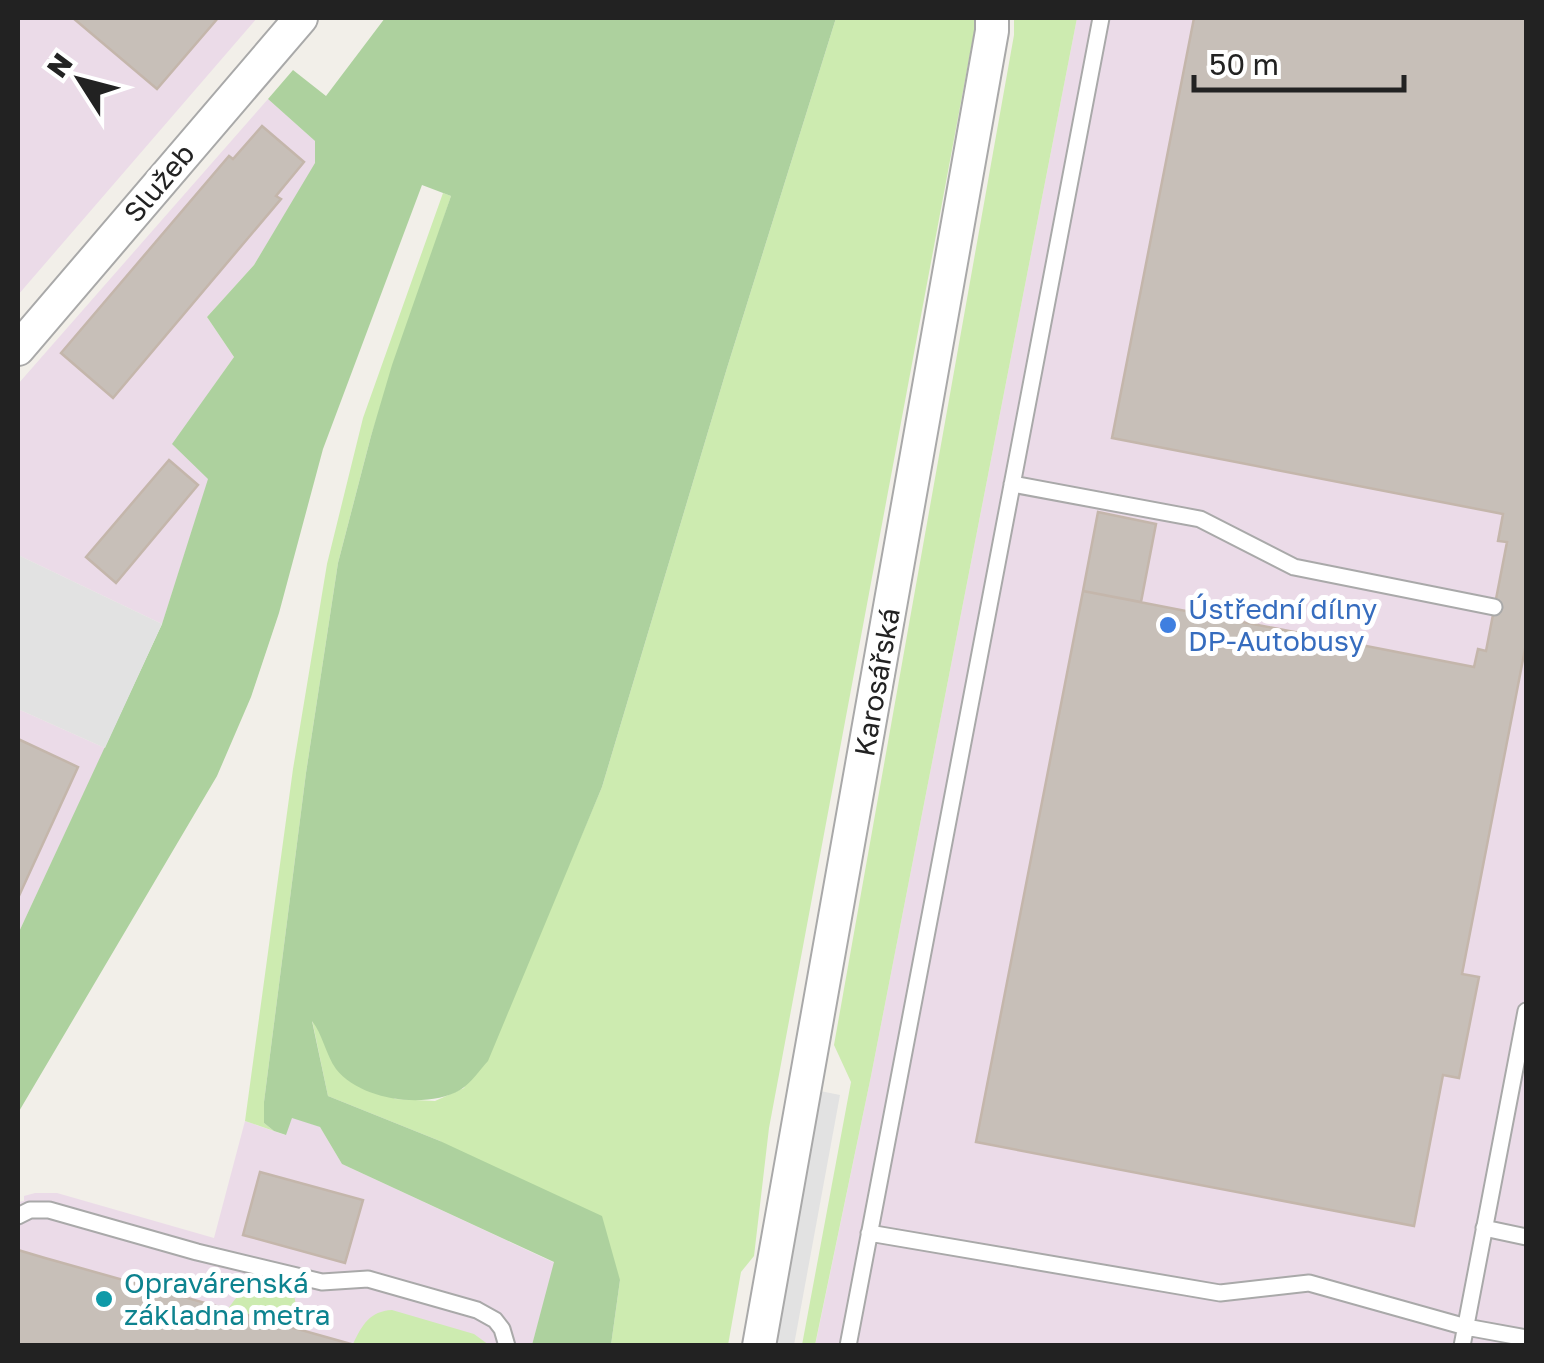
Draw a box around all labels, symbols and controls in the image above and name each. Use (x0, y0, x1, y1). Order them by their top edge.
north arrow (30, 30, 130, 130)
scale bar (1194, 30, 1404, 92)
text: 50 m (1209, 46, 1279, 82)
text: N (40, 47, 79, 83)
street label: Služeb (117, 137, 201, 228)
place label: Ústřední dílny DP-Autobusy (1188, 592, 1377, 657)
street label: Karosářská (847, 605, 906, 759)
marker: Ústřední dílny DP-Autobusy (1157, 614, 1179, 636)
place label: Opravárenská základna metra (124, 1266, 331, 1331)
marker: Opravárenská základna metra (93, 1288, 115, 1310)

